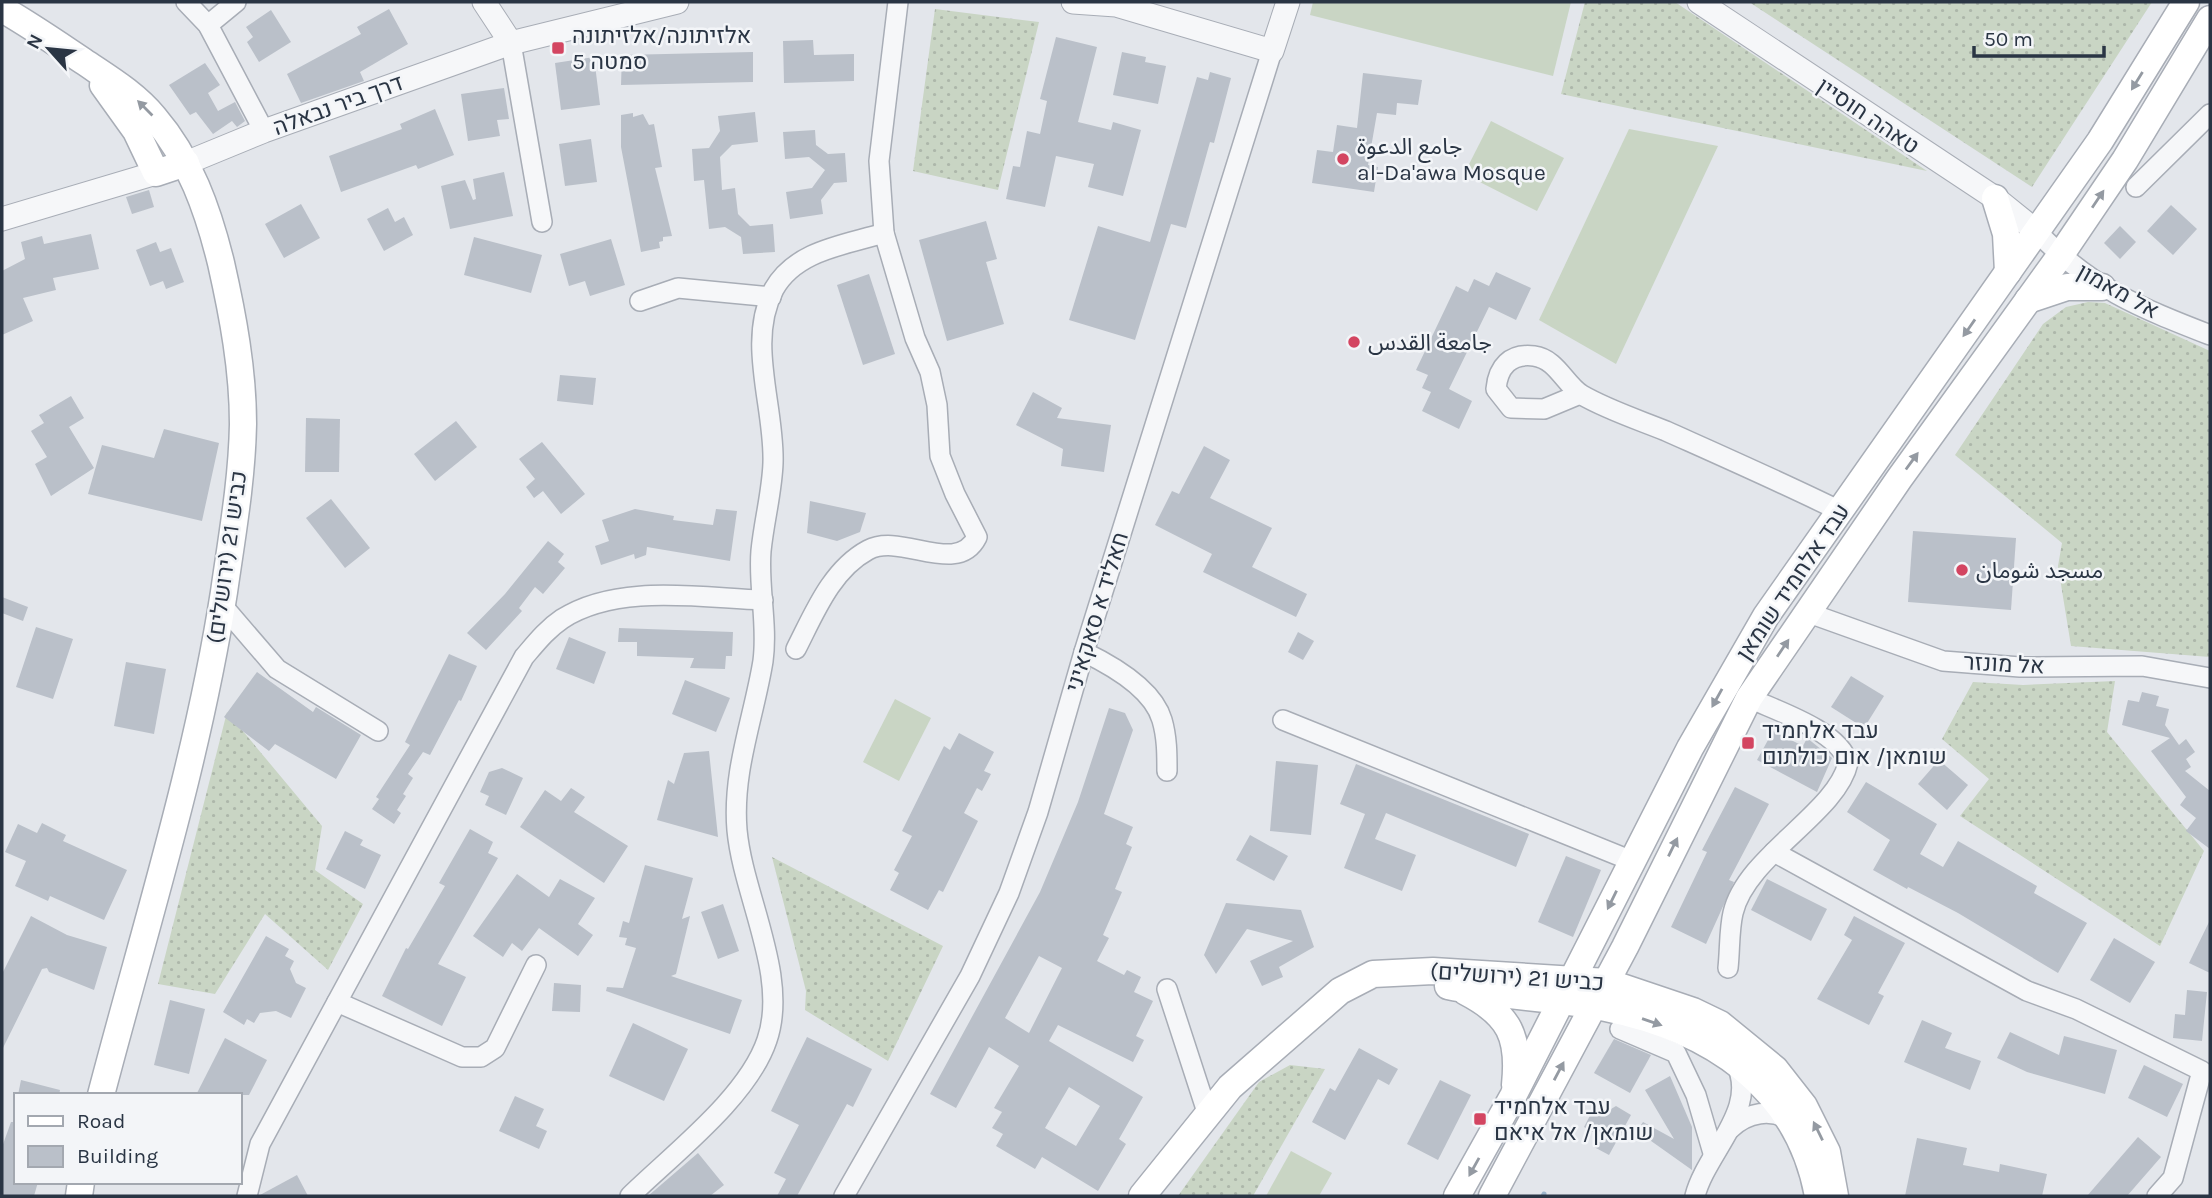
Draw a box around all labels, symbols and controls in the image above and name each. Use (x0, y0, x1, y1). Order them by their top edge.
north arrow (14, 14, 84, 84)
scale bar (1974, 14, 2104, 58)
place label: אלזיתונה/אלזיתונה סמטה 5 (572, 22, 751, 75)
text: 50 m (1984, 27, 2033, 51)
text: N (22, 31, 48, 53)
marker: אלזיתונה/אלזיתונה סמטה 5 (550, 40, 566, 56)
street label: דרך ביר נבאלה (269, 69, 407, 141)
one-way arrow (2130, 71, 2143, 90)
street label: טאהה חוסיין (1812, 72, 1924, 160)
one-way arrow (137, 100, 154, 117)
place label: جامع الدعوة al-Da'awa Mosque (1357, 133, 1546, 186)
marker: جامع الدعوة al-Da'awa Mosque (1335, 151, 1351, 167)
one-way arrow (2092, 189, 2105, 209)
street label: אל מאמון (2072, 258, 2164, 324)
one-way arrow (1962, 319, 1976, 337)
place label: جامعة القدس (1368, 329, 1492, 356)
marker: جامعة القدس (1346, 334, 1362, 350)
one-way arrow (1905, 452, 1919, 470)
street label: כביש 21 (ירושלים) (201, 469, 253, 645)
street label: עבד אלחמיד שומאן (1731, 498, 1855, 666)
street label: חאליד א סאקאיני (1060, 529, 1134, 695)
place label: مسجد شومان (1976, 557, 2103, 584)
marker: مسجد شومان (1954, 562, 1970, 578)
one-way arrow (1776, 638, 1789, 657)
street label: אל מונזר (1963, 648, 2045, 680)
one-way arrow (1712, 689, 1724, 709)
place label: עבד אלחמיד שומאן/ אום כולתום (1762, 717, 1947, 770)
marker: עבד אלחמיד שומאן/ אום כולתום (1740, 735, 1756, 751)
one-way arrow (1668, 837, 1679, 857)
one-way arrow (1607, 890, 1618, 910)
street label: כביש 21 (ירושלים) (1429, 957, 1605, 997)
one-way arrow (1641, 1017, 1662, 1028)
one-way arrow (1553, 1061, 1565, 1081)
legend (14, 1093, 242, 1184)
place label: עבד אלחמיד שומאן/ אל איאם (1494, 1093, 1654, 1146)
text: Road (77, 1109, 125, 1133)
marker: עבד אלחמיד שומאן/ אל איאם (1472, 1111, 1488, 1127)
one-way arrow (1812, 1121, 1824, 1141)
text: Building (77, 1144, 158, 1168)
one-way arrow (1468, 1157, 1480, 1177)

